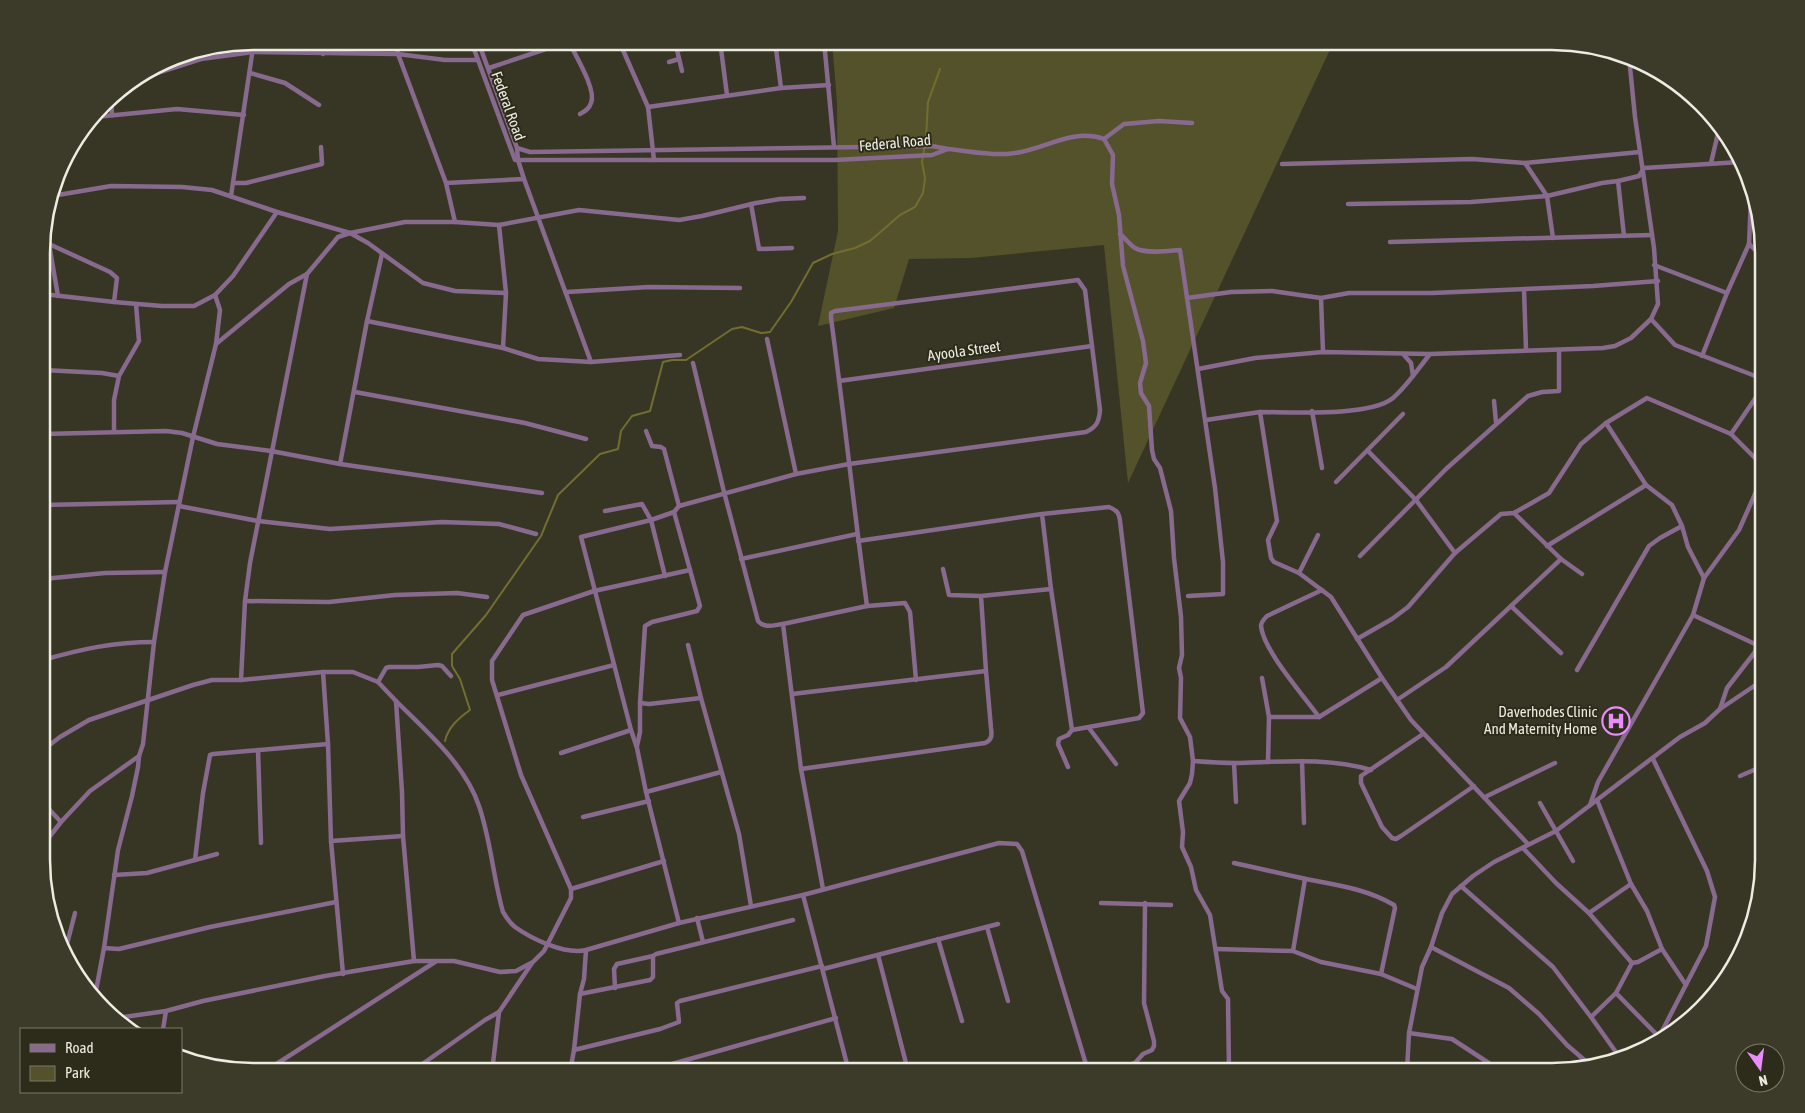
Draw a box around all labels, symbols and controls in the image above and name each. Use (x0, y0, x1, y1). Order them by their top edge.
street label: Federal Road (488, 69, 529, 143)
street label: Federal Road (858, 131, 932, 154)
street label: Ayoola Street (926, 337, 1001, 364)
place label: Daverhodes Clinic And Maternity Home (1484, 703, 1597, 737)
hospital icon: Daverhodes Clinic And Maternity Home (1601, 706, 1631, 736)
legend (20, 1028, 182, 1093)
text: Road (65, 1039, 94, 1056)
north arrow (1735, 1043, 1785, 1093)
text: Park (65, 1064, 90, 1081)
text: N (1757, 1072, 1769, 1089)

